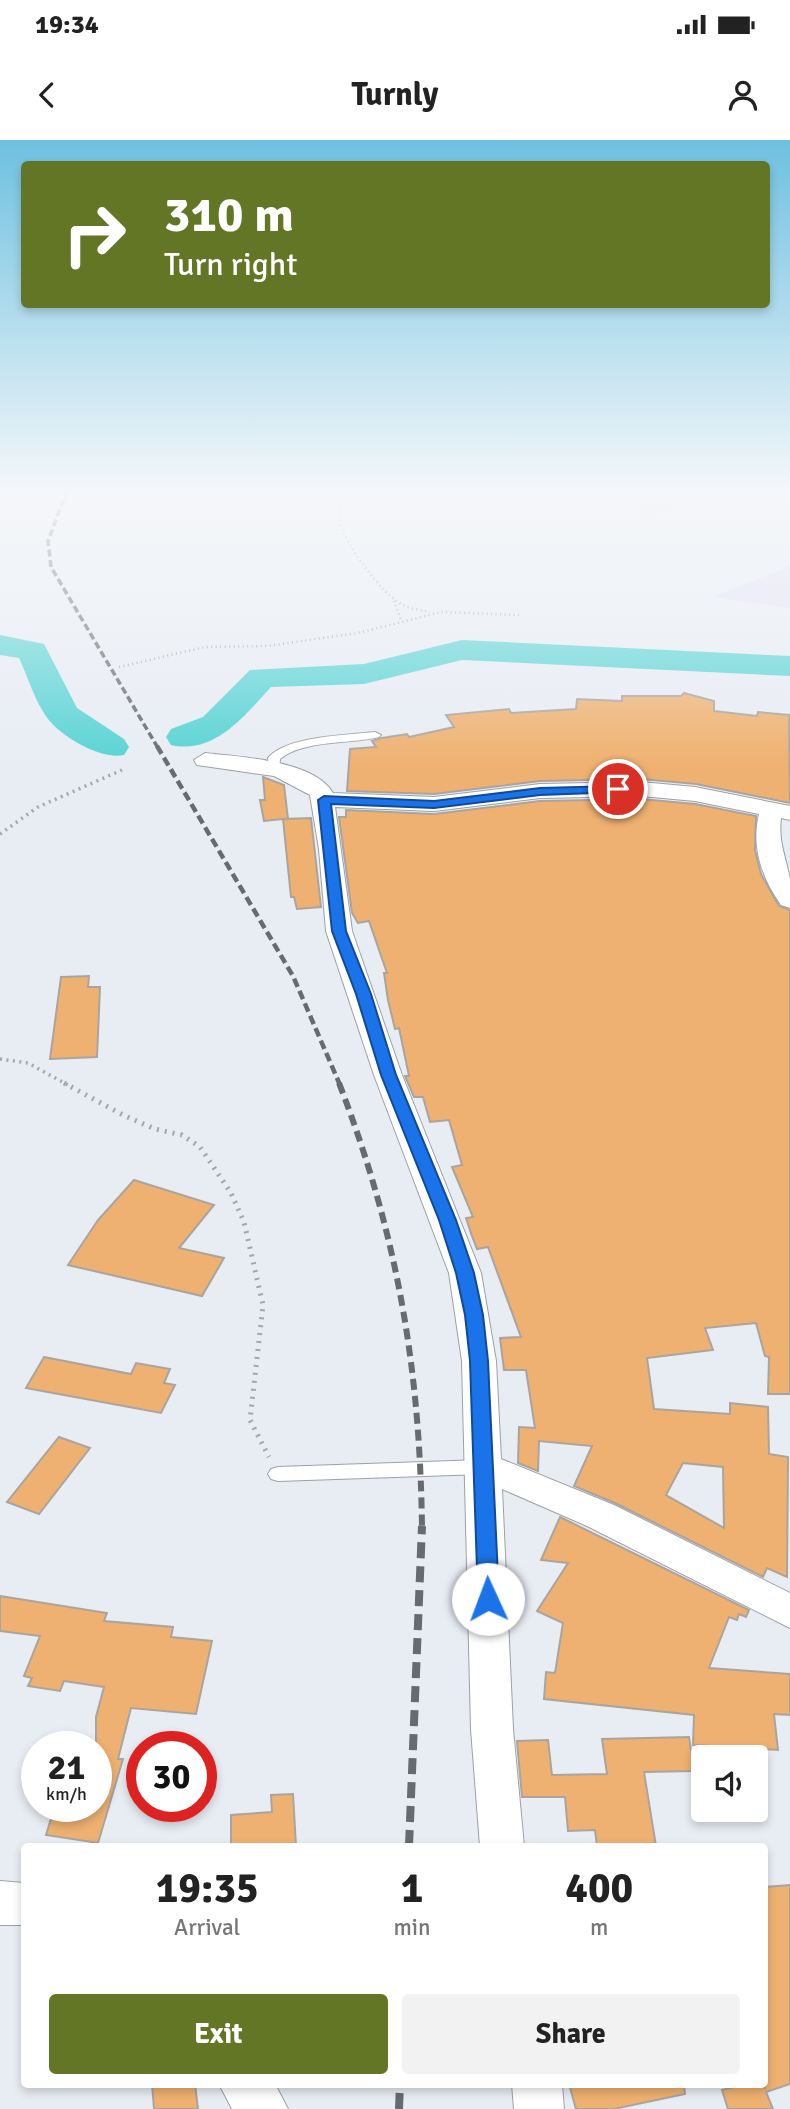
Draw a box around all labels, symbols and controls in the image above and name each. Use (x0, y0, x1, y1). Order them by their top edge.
text: 19:34 (35, 9, 99, 41)
text: Turnly (352, 75, 438, 114)
icon: back (28, 76, 66, 114)
icon: person (724, 76, 762, 114)
text: 310 m (164, 185, 294, 245)
icon: right (49, 189, 140, 280)
text: Turn right (164, 245, 297, 284)
pin (588, 759, 648, 819)
icon: arrive (599, 770, 637, 808)
position arrow (451, 1562, 525, 1636)
speed limit sign: 30 (126, 1731, 217, 1822)
map controls (691, 1745, 768, 1822)
button: sound (691, 1745, 768, 1822)
text: 21 (48, 1746, 85, 1789)
text: km/h (46, 1783, 87, 1805)
text: 19:35 (156, 1863, 259, 1914)
text: 1 (401, 1863, 423, 1914)
text: 400 (565, 1863, 633, 1914)
text: Arrival (174, 1913, 240, 1942)
text: min (393, 1913, 431, 1942)
text: m (590, 1913, 608, 1942)
button: Exit (49, 1994, 388, 2074)
button: Share (402, 1994, 740, 2074)

